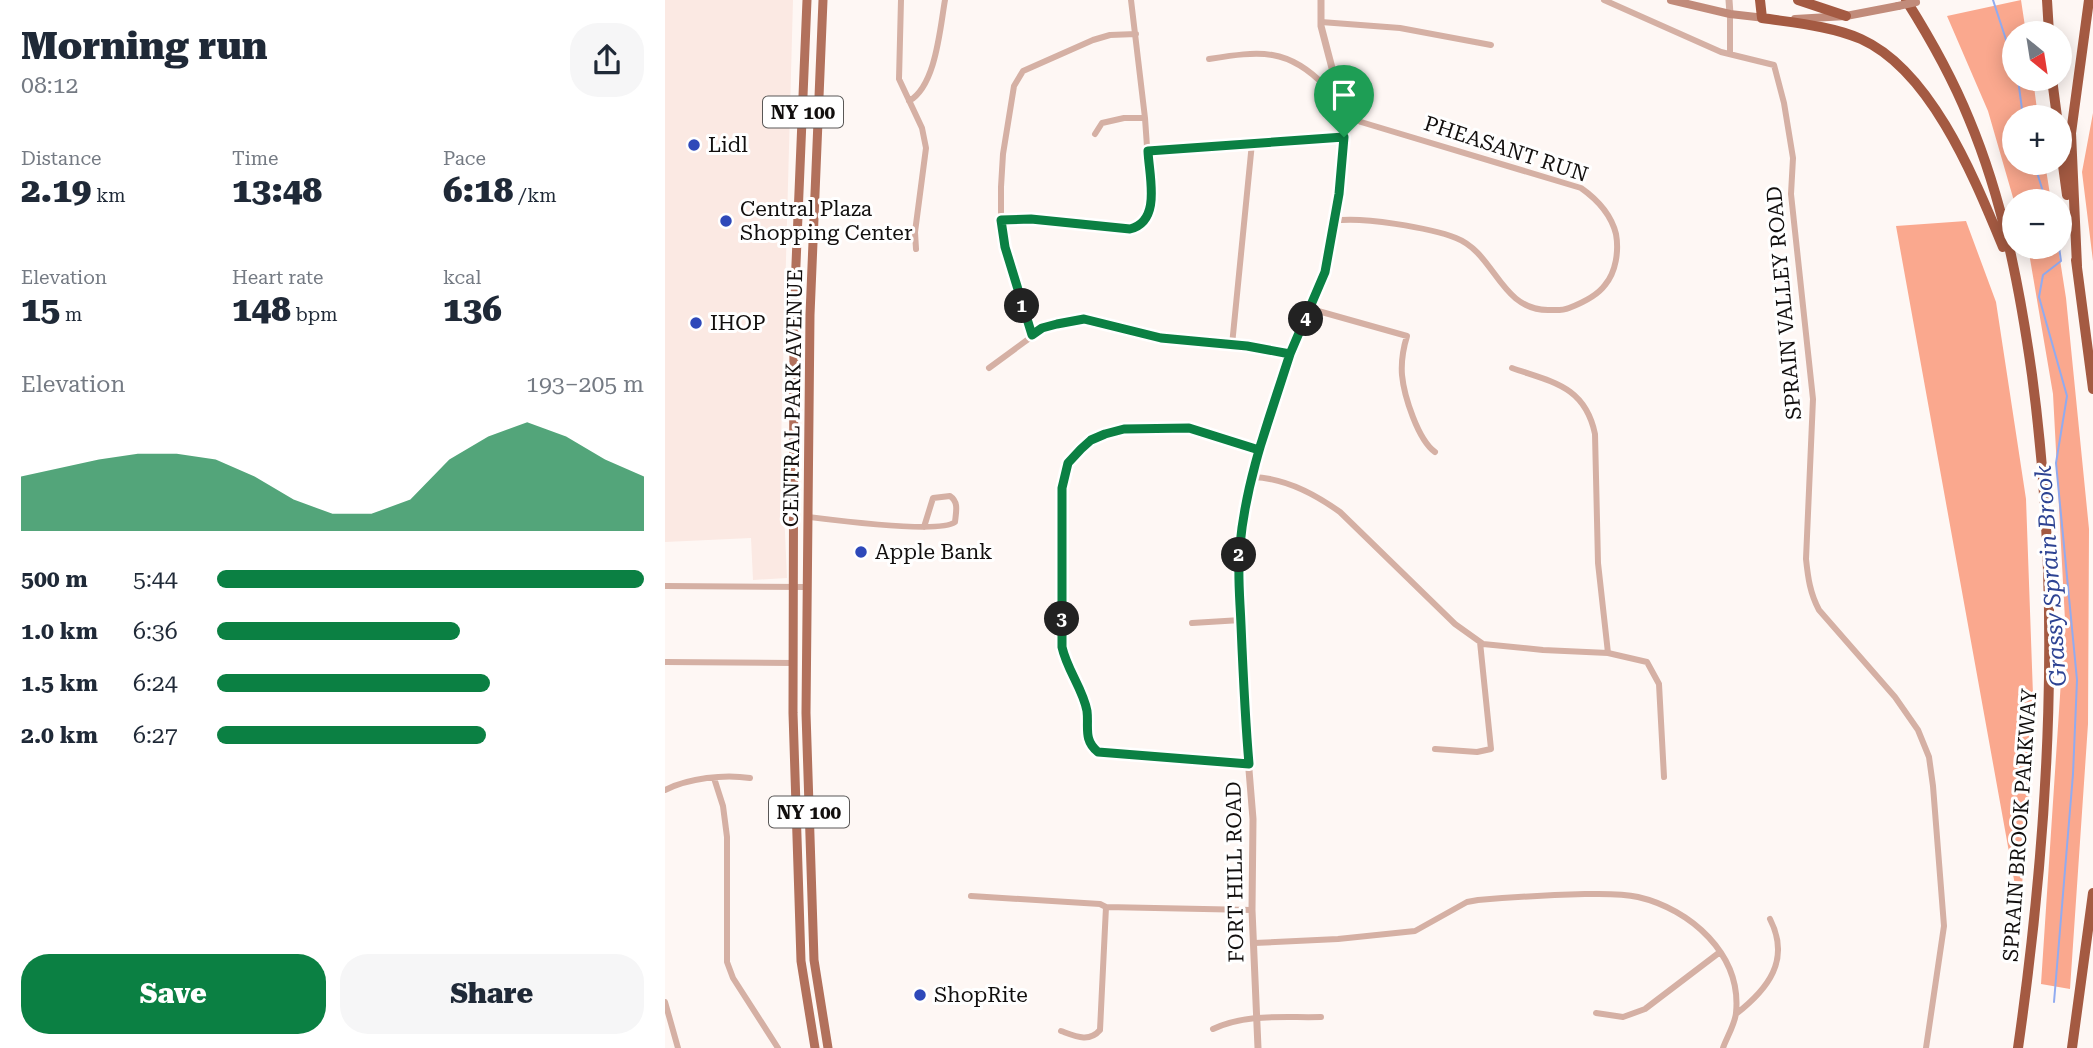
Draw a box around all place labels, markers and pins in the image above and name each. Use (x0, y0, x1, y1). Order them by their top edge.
pin (1314, 65, 1374, 137)
place label: Lidl (708, 133, 748, 157)
marker: Lidl (686, 137, 702, 153)
place label: Central Plaza Shopping Center (740, 197, 913, 245)
marker: Central Plaza Shopping Center (718, 213, 734, 229)
pin: 1 (1005, 288, 1039, 324)
pin: 4 (1289, 302, 1323, 336)
place label: IHOP (710, 311, 766, 335)
marker: IHOP (688, 315, 704, 331)
pin: 2 (1221, 538, 1257, 572)
place label: Apple Bank (875, 540, 992, 564)
marker: Apple Bank (853, 544, 869, 560)
pin: 3 (1045, 602, 1079, 636)
place label: ShopRite (934, 983, 1028, 1007)
marker: ShopRite (912, 987, 928, 1003)

